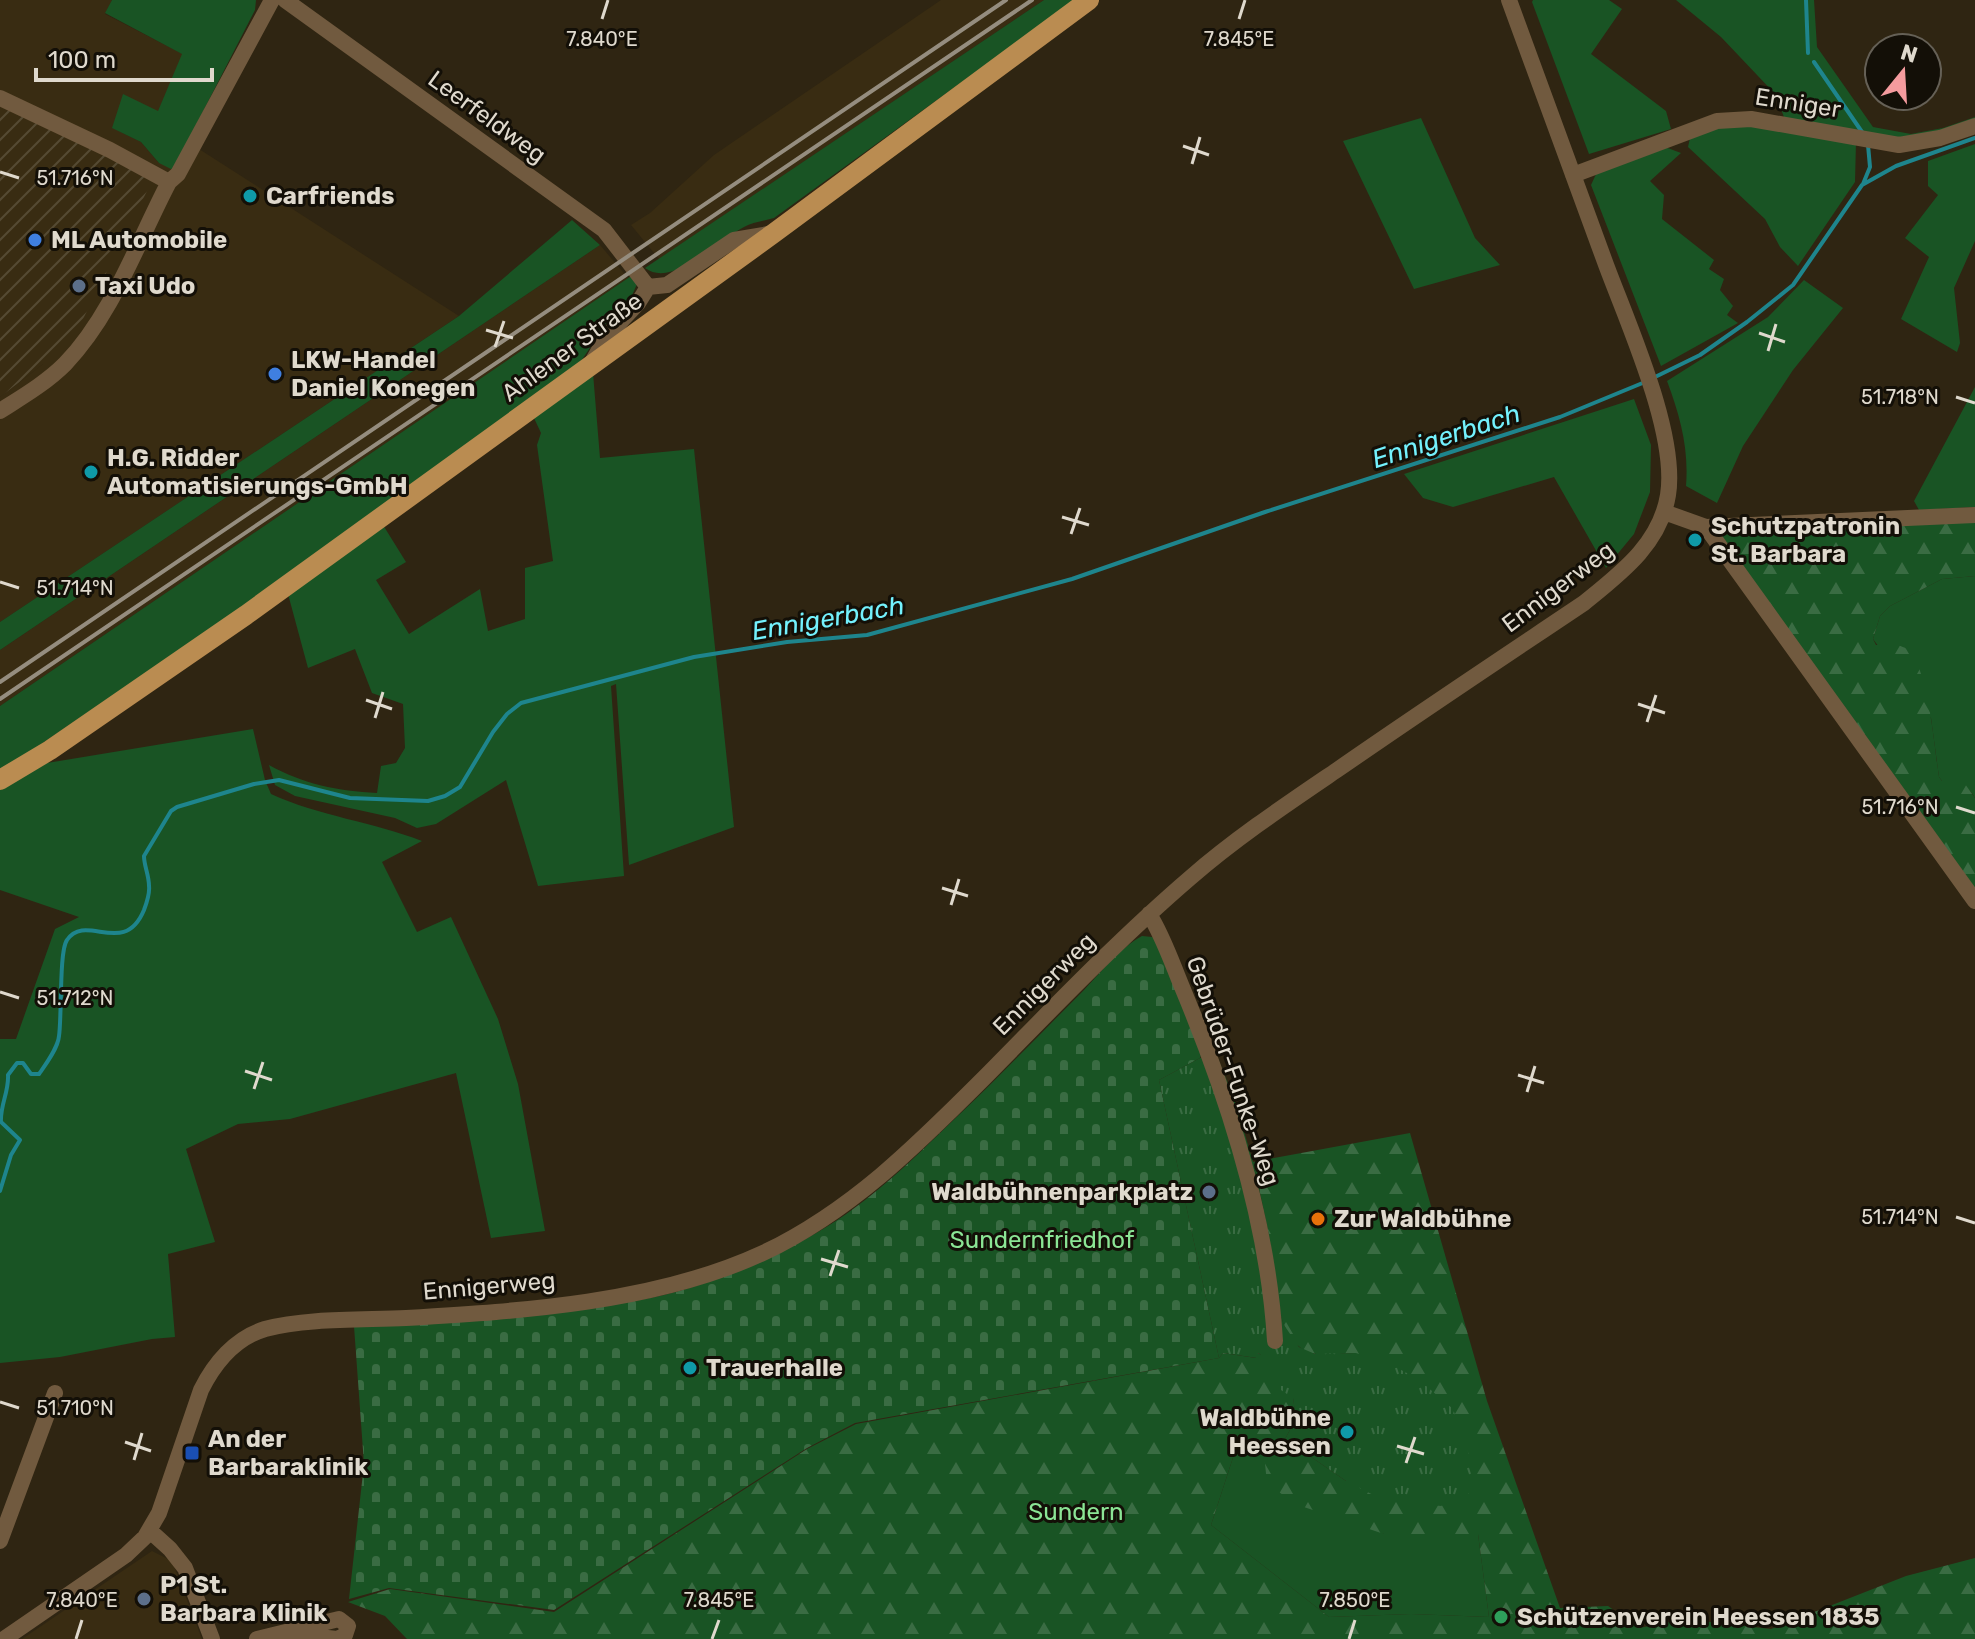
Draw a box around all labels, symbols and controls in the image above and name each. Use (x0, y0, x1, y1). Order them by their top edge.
text: 7.840°E (566, 27, 638, 51)
text: 7.845°E (1204, 27, 1274, 51)
scale bar (36, 32, 212, 82)
north arrow (1863, 32, 1943, 112)
text: N (1897, 38, 1921, 69)
text: 100 m (48, 46, 116, 74)
street label: Leerfeldweg (423, 65, 551, 169)
street label: Enniger (1753, 82, 1843, 124)
text: 51.716°N (36, 166, 114, 190)
place label: Carfriends (266, 182, 394, 210)
marker: Carfriends (241, 187, 259, 205)
place label: ML Automobile (51, 226, 227, 254)
marker: ML Automobile (26, 231, 44, 249)
place label: Taxi Udo (95, 272, 195, 300)
marker: Taxi Udo (70, 277, 88, 295)
street label: Ahlener Straße (496, 287, 648, 407)
place label: LKW-Handel Daniel Konegen (291, 346, 475, 402)
marker: LKW-Handel Daniel Konegen (266, 365, 284, 383)
text: 51.718°N (1861, 385, 1939, 409)
water label: Ennigerbach (1368, 398, 1524, 475)
place label: H.G. Ridder Automatisierungs-GmbH (107, 444, 408, 500)
marker: H.G. Ridder Automatisierungs-GmbH (82, 463, 100, 481)
place label: Schutzpatronin St. Barbara (1711, 512, 1900, 568)
marker: Schutzpatronin St. Barbara (1686, 531, 1704, 549)
street label: Ennigerweg (1496, 536, 1620, 638)
text: 51.714°N (36, 576, 114, 600)
water label: Ennigerbach (749, 590, 907, 647)
text: 51.716°N (1861, 795, 1939, 819)
street label: Ennigerweg (987, 927, 1101, 1041)
street label: Gebrüder-Funke-Weg (1181, 953, 1285, 1189)
text: 51.712°N (37, 986, 113, 1010)
place label: Waldbühnenparkplatz (931, 1178, 1193, 1206)
marker: Waldbühnenparkplatz (1200, 1183, 1218, 1201)
place label: Zur Waldbühne (1334, 1205, 1512, 1233)
text: 51.714°N (1861, 1205, 1939, 1229)
marker: Zur Waldbühne (1309, 1210, 1327, 1228)
park label: Sundernfriedhof (950, 1226, 1135, 1254)
street label: Ennigerweg (422, 1266, 556, 1306)
place label: Trauerhalle (706, 1354, 843, 1382)
marker: Trauerhalle (681, 1359, 699, 1377)
text: 51.710°N (36, 1396, 114, 1420)
place label: Waldbühne Heessen (1200, 1404, 1331, 1460)
marker: Waldbühne Heessen (1338, 1423, 1356, 1441)
place label: An der Barbaraklinik (208, 1425, 368, 1481)
marker: An der Barbaraklinik (183, 1444, 201, 1462)
park label: Sundern (1028, 1498, 1124, 1526)
place label: P1 St. Barbara Klinik (160, 1571, 327, 1627)
text: 7.840°E (46, 1588, 118, 1612)
text: 7.845°E (684, 1588, 754, 1612)
text: 7.850°E (1320, 1588, 1390, 1612)
marker: P1 St. Barbara Klinik (135, 1590, 153, 1608)
place label: Schützenverein Heessen 1835 (1517, 1603, 1879, 1631)
marker: Schützenverein Heessen 1835 (1492, 1608, 1510, 1626)

